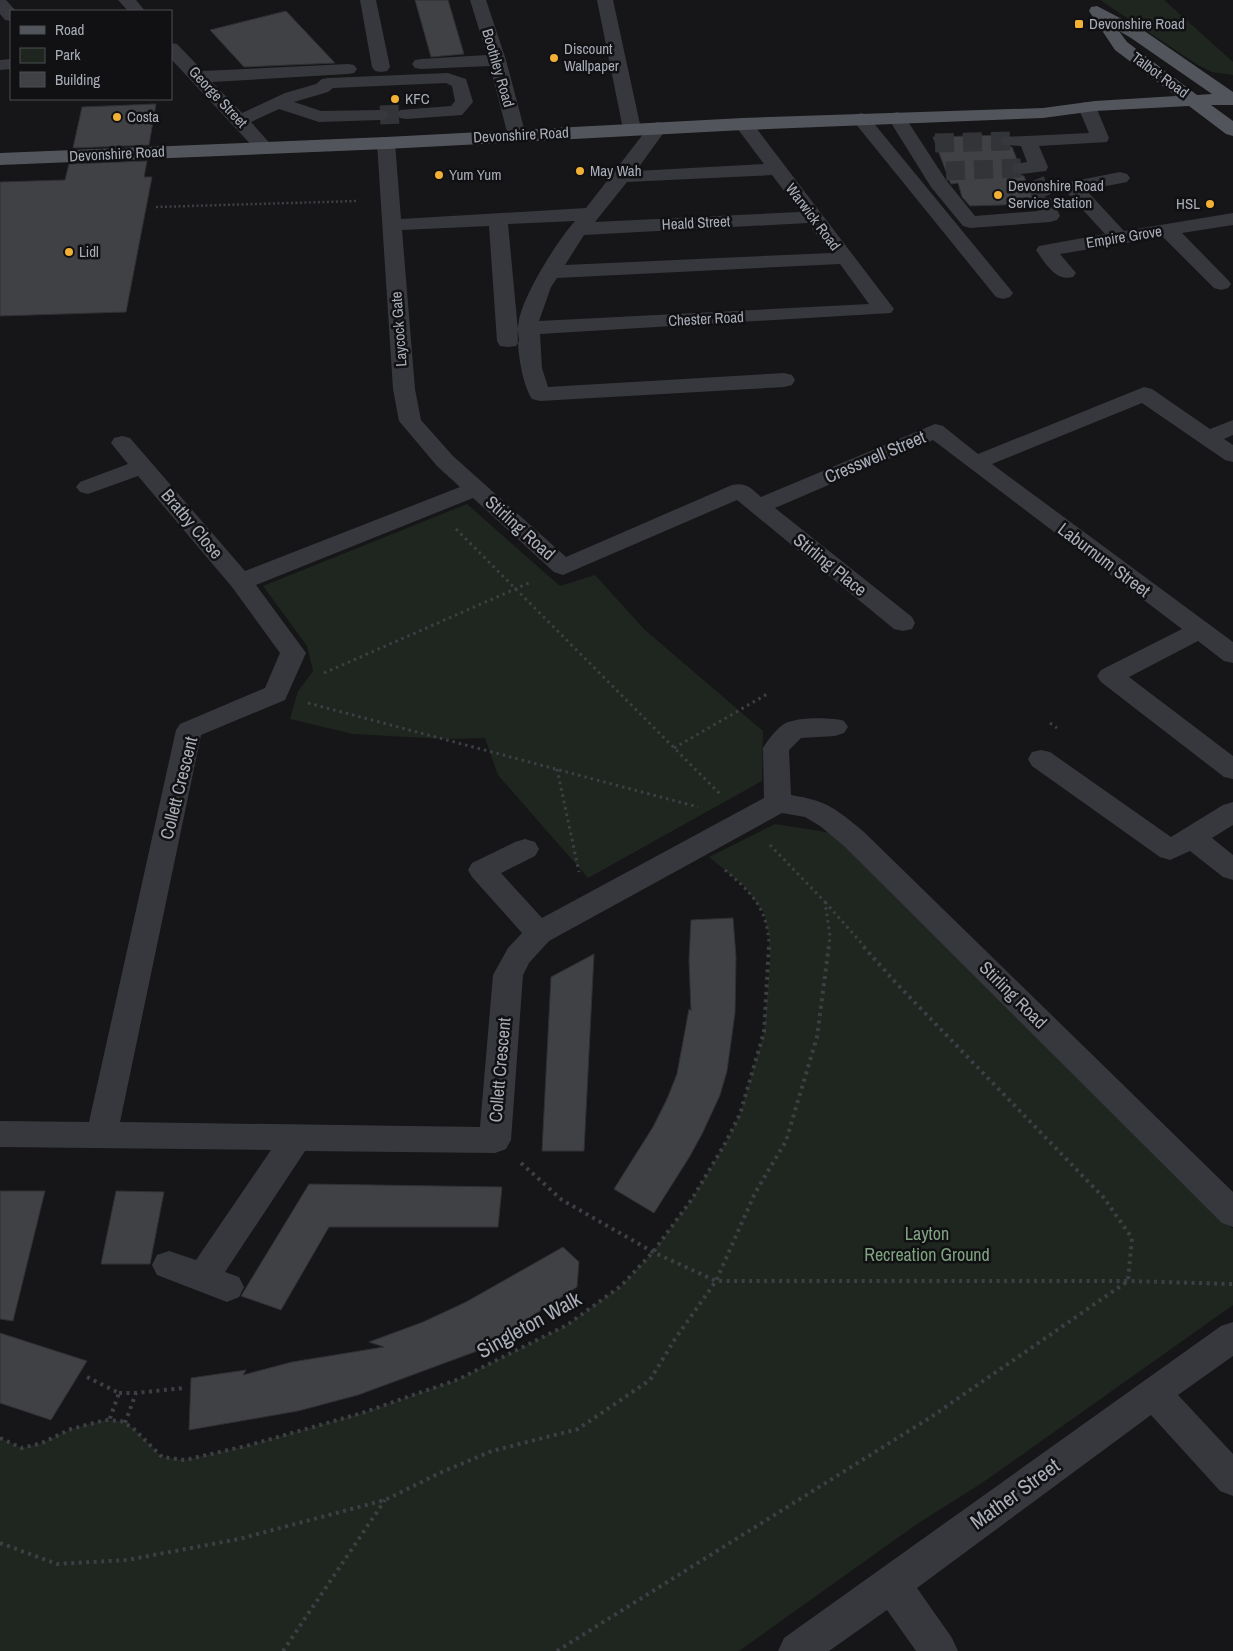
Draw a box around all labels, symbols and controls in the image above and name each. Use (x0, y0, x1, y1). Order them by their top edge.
legend (10, 10, 172, 100)
place label: Devonshire Road (1089, 13, 1185, 34)
marker: Devonshire Road (1073, 18, 1085, 30)
text: Road (55, 19, 84, 40)
street label: Boothley Road (477, 26, 520, 110)
place label: Discount Wallpaper (564, 38, 619, 76)
text: Park (55, 44, 81, 65)
street label: Talbot Road (1127, 47, 1193, 102)
marker: Discount Wallpaper (548, 52, 560, 64)
street label: George Street (184, 61, 253, 132)
text: Building (55, 69, 100, 90)
place label: KFC (405, 88, 430, 109)
marker: KFC (389, 93, 401, 105)
place label: Costa (127, 106, 159, 127)
marker: Costa (111, 111, 123, 123)
street label: Devonshire Road (473, 122, 569, 147)
street label: Devonshire Road (69, 141, 165, 166)
place label: May Wah (590, 160, 642, 181)
place label: Yum Yum (449, 164, 501, 185)
marker: May Wah (574, 165, 586, 177)
marker: Yum Yum (433, 169, 445, 181)
place label: Devonshire Road Service Station (1008, 175, 1104, 213)
street label: Warwick Road (781, 179, 846, 255)
marker: Devonshire Road Service Station (992, 189, 1004, 201)
place label: HSL (1176, 193, 1200, 214)
marker: HSL (1204, 198, 1216, 210)
street label: Heald Street (661, 210, 731, 235)
street label: Empire Grove (1084, 220, 1164, 253)
place label: Lidl (79, 241, 99, 262)
marker: Lidl (63, 246, 75, 258)
street label: Laycock Gate (385, 291, 412, 367)
street label: Chester Road (668, 306, 744, 331)
street label: Cresswell Street (820, 424, 929, 489)
street label: Bratby Close (156, 483, 229, 564)
street label: Stirling Road (480, 490, 561, 566)
street label: Laburnum Street (1053, 517, 1156, 603)
street label: Stirling Place (788, 527, 872, 602)
street label: Collett Crescent (154, 734, 203, 842)
street label: Stirling Road (974, 955, 1053, 1034)
street label: Collett Crescent (482, 1017, 517, 1123)
park label: Layton Recreation Ground (864, 1221, 990, 1267)
street label: Singleton Walk (471, 1284, 586, 1365)
street label: Mather Street (964, 1451, 1066, 1536)

